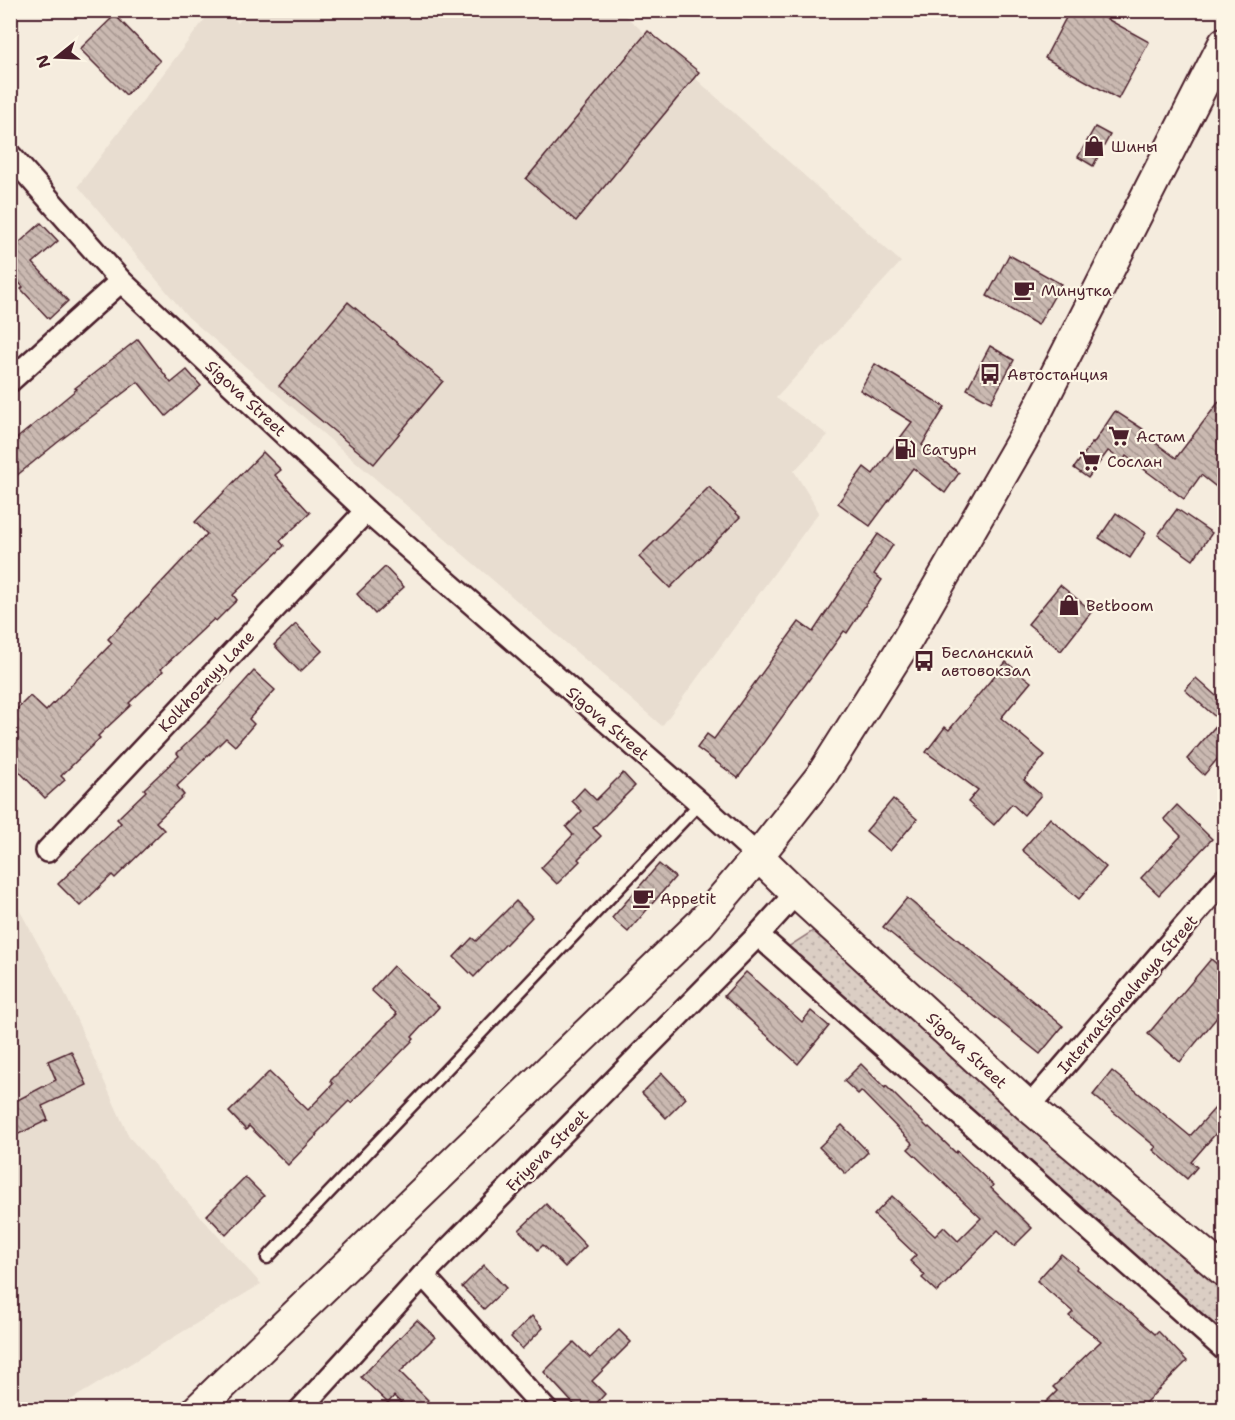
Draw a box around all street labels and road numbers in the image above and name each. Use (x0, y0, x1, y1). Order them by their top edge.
street label: Sigova Street (201, 356, 291, 441)
street label: Kolkhoznyy Lane (154, 626, 259, 737)
street label: Sigova Street (562, 682, 653, 765)
street label: Internatsionalnaya Street (1053, 911, 1202, 1078)
street label: Sigova Street (922, 1008, 1012, 1093)
street label: Friyeva Street (502, 1105, 593, 1196)

